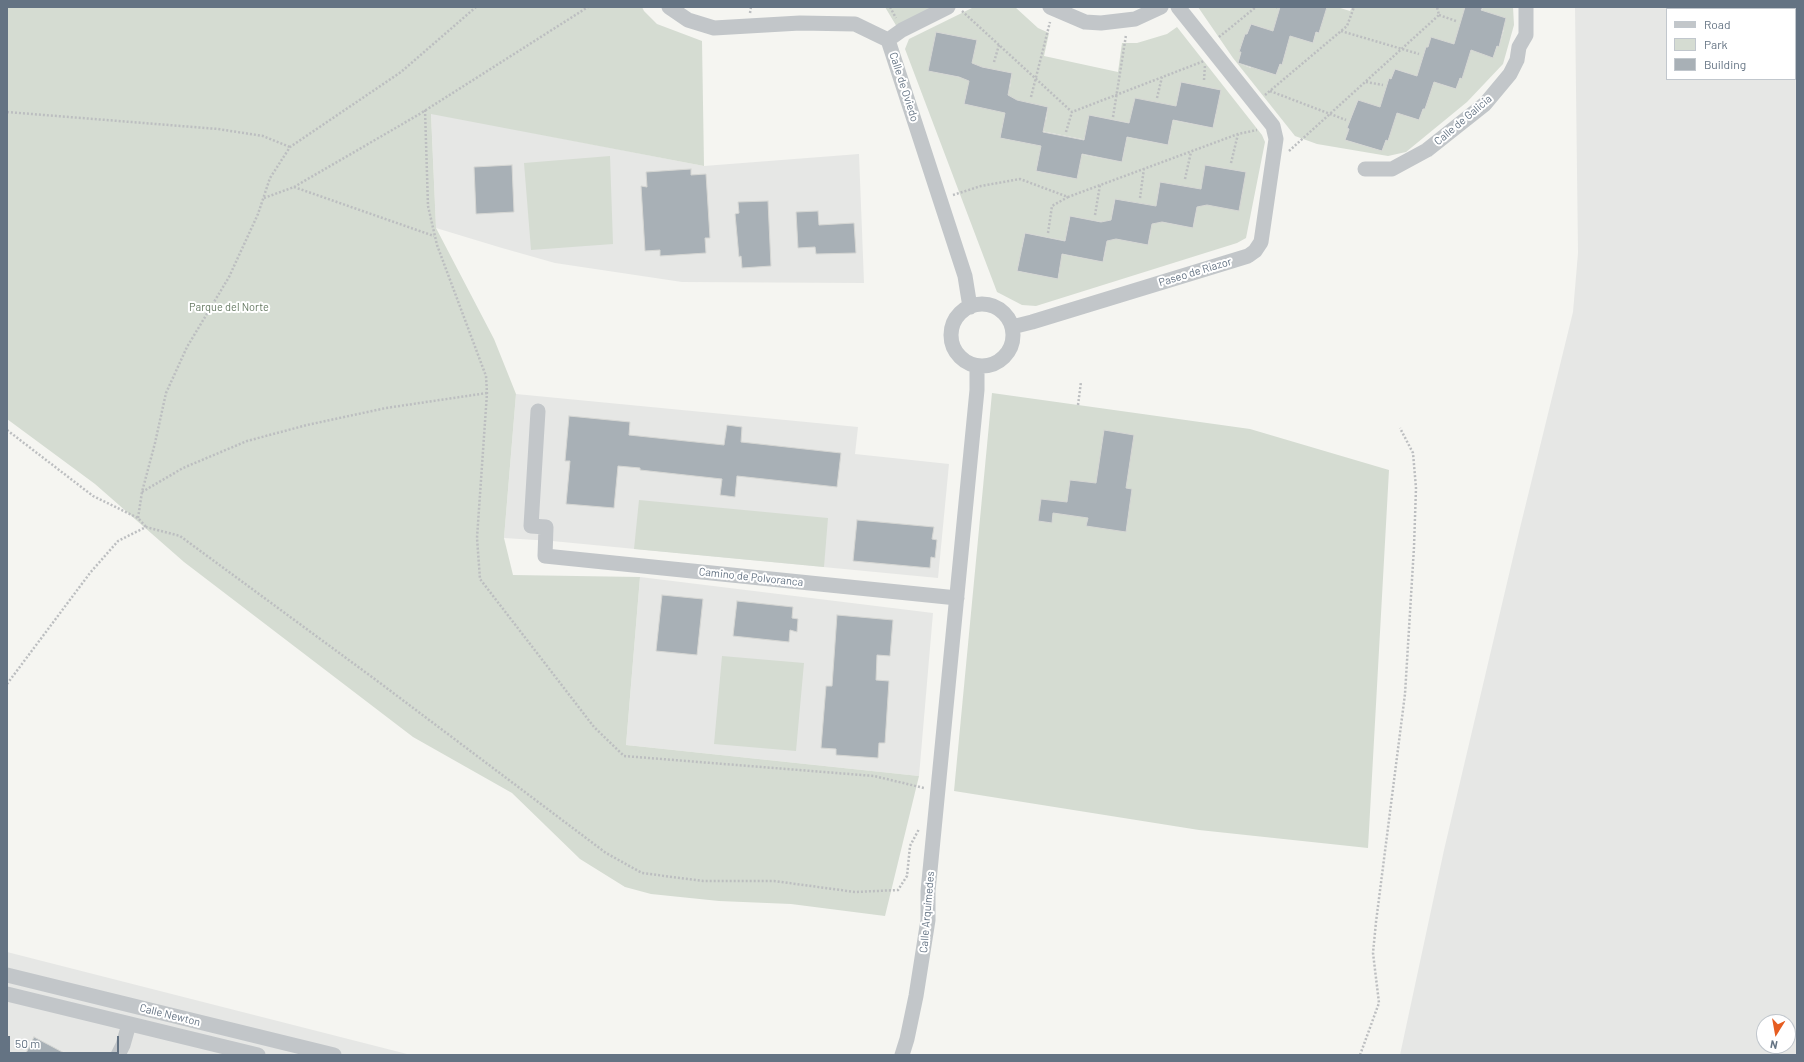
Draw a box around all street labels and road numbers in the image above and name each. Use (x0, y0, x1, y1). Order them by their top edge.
street label: Calle de Oviedo (887, 51, 921, 123)
street label: Calle de Galicia (1431, 92, 1495, 148)
street label: Paseo de Riazor (1157, 255, 1233, 289)
street label: Camino de Polvoranca (698, 565, 804, 589)
street label: Calle Arquímedes (917, 871, 937, 953)
street label: Calle Newton (138, 1001, 202, 1029)

